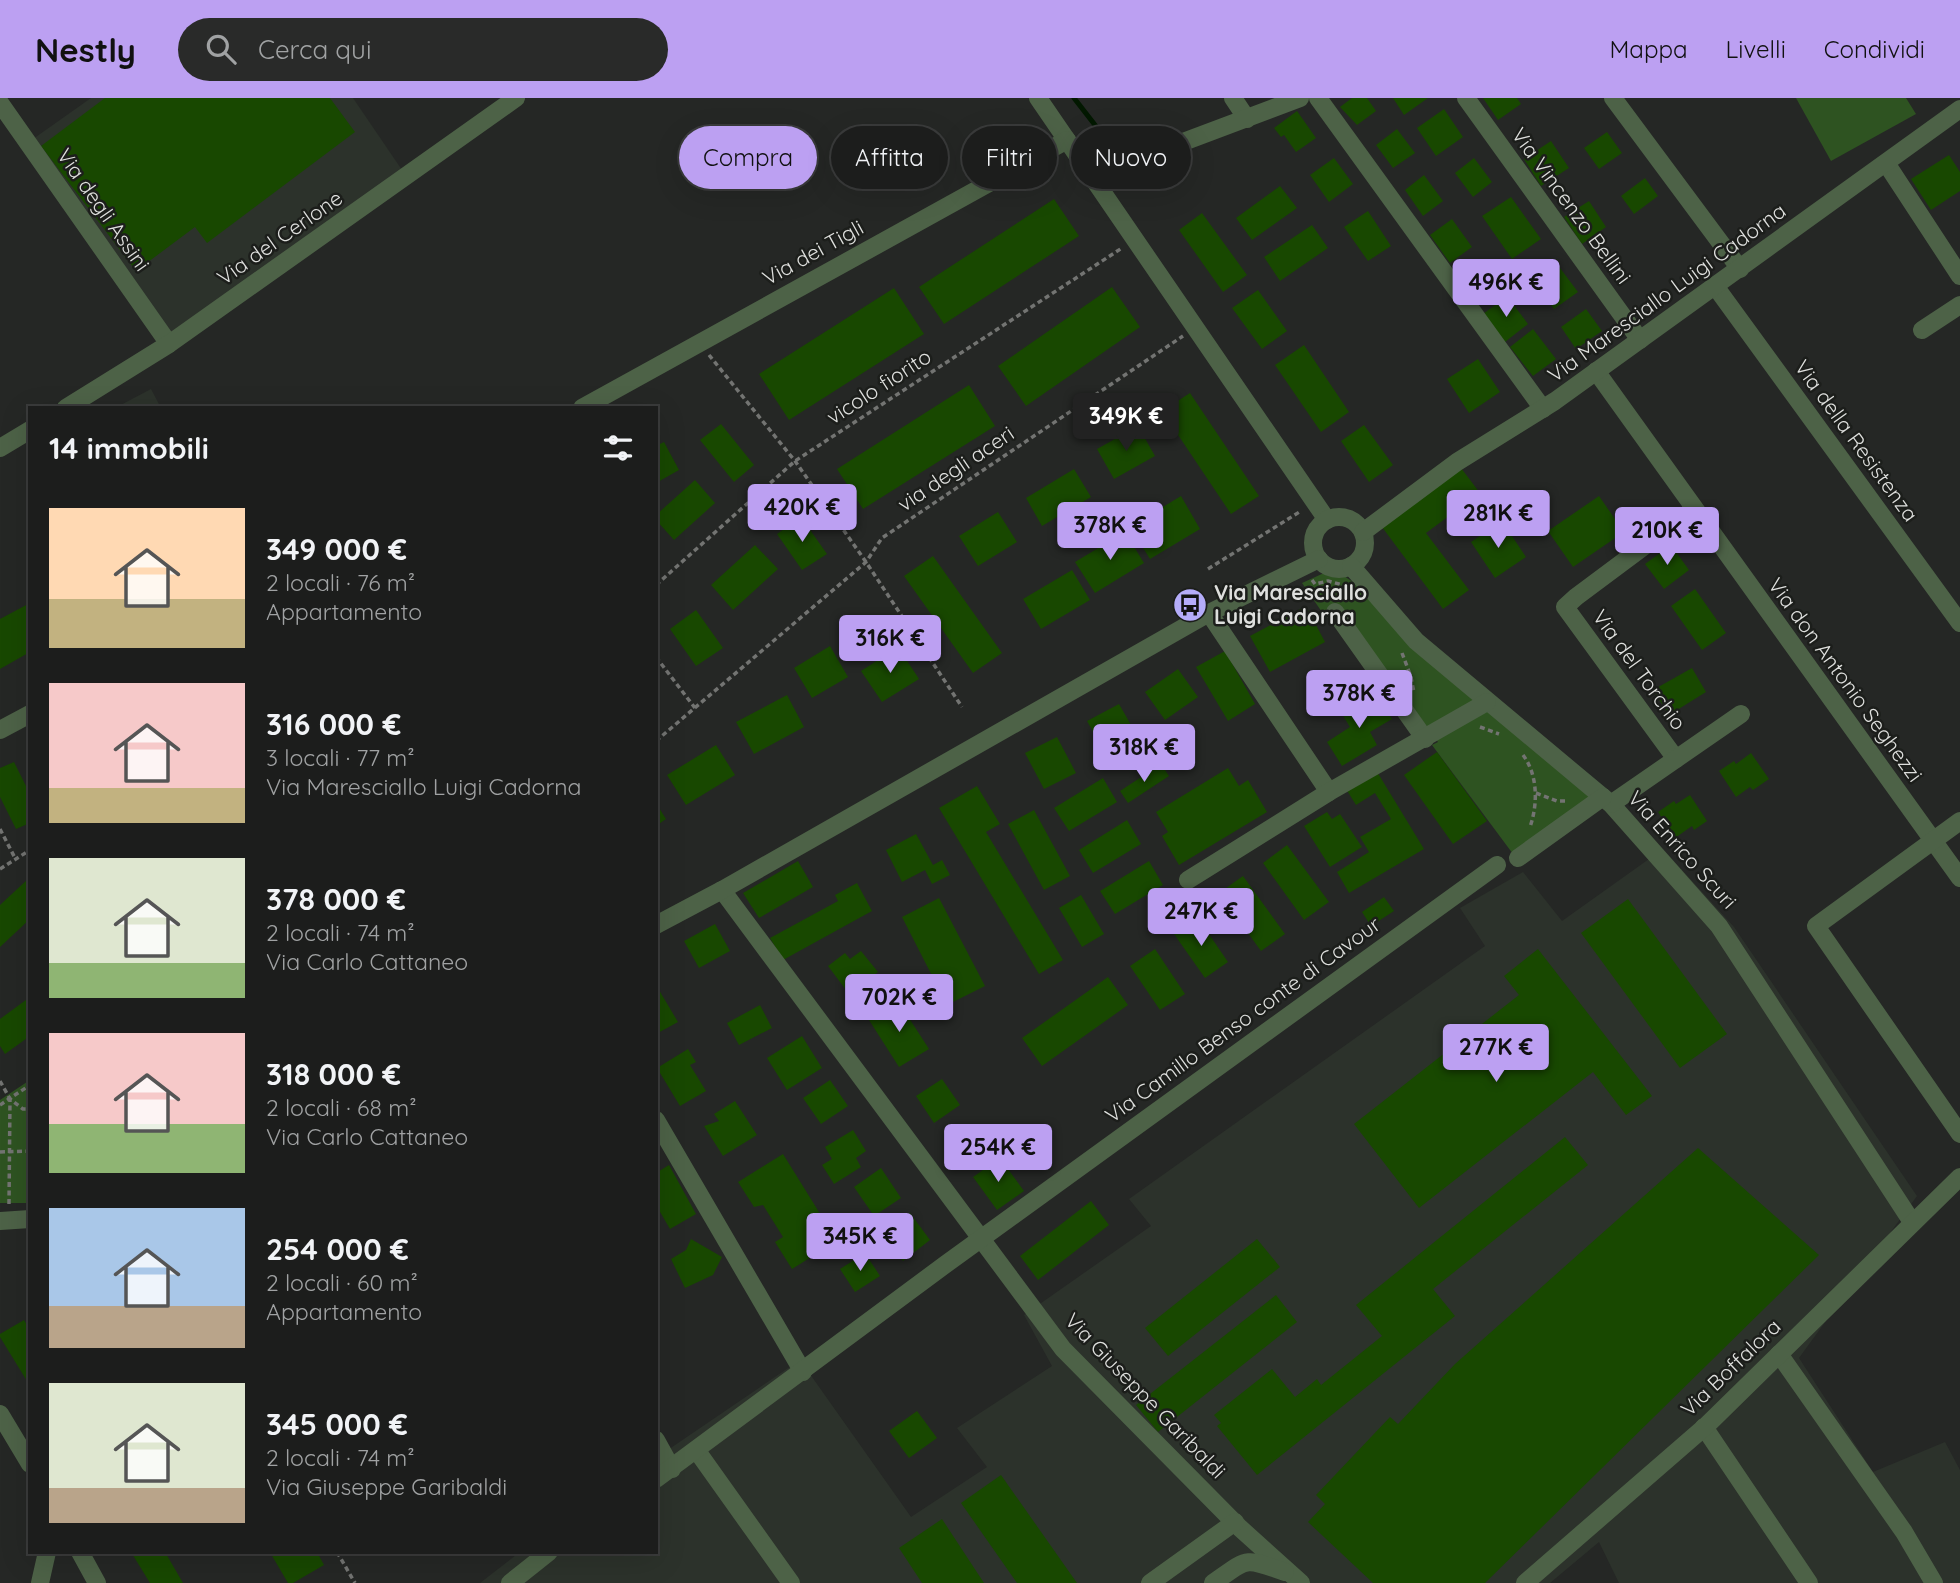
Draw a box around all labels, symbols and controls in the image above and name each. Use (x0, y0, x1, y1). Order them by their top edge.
search box (178, 18, 668, 81)
text: Nestly (35, 29, 136, 70)
icon: search (202, 30, 240, 68)
text: Cerca qui (258, 33, 371, 66)
text: Mappa (1610, 34, 1688, 64)
text: Livelli (1726, 34, 1786, 64)
text: Condividi (1824, 34, 1925, 64)
street label: Via Vincenzo Bellini (1506, 122, 1637, 289)
chip: Compra (679, 126, 817, 189)
chip: Affitta (831, 126, 948, 189)
chip: Filtri (962, 126, 1057, 189)
chip: Nuovo (1071, 126, 1191, 189)
street label: Via degli Assini (52, 143, 156, 276)
street label: Via del Cerlone (212, 184, 347, 290)
street label: Via Maresciallo Luigi Cadorna (1542, 197, 1791, 387)
street label: Via dei Tigli (758, 214, 868, 290)
pin: 496K € (1449, 260, 1563, 319)
text: 496K € (1469, 267, 1543, 296)
street label: vicolo fiorito (821, 343, 936, 430)
street label: Via della Resistenza (1789, 355, 1924, 526)
pin: 349K € (1069, 394, 1183, 453)
text: 349K € (1089, 401, 1163, 430)
street label: via degli aceri (892, 420, 1019, 517)
text: 14 immobili (49, 429, 209, 467)
icon: filters (599, 429, 637, 467)
pin: 420K € (745, 484, 859, 544)
pin: 281K € (1441, 490, 1555, 550)
text: 420K € (764, 492, 840, 521)
text: 281K € (1463, 498, 1533, 527)
pin: 378K € (1053, 503, 1167, 562)
pin: 210K € (1610, 508, 1724, 567)
text: 378K € (1073, 510, 1147, 539)
text: 210K € (1631, 515, 1703, 544)
text: 349 000 € (266, 530, 407, 568)
icon: home (105, 536, 189, 620)
text: 2 locali · 76 m² (266, 568, 415, 597)
street label: Via don Antonio Seghezzi (1763, 572, 1929, 786)
place label: Via Maresciallo Luigi Cadorna (1214, 579, 1367, 629)
bus stop icon: Via Maresciallo Luigi Cadorna (1171, 586, 1209, 624)
text: Appartamento (266, 597, 422, 626)
street label: Via del Torchio (1587, 604, 1692, 735)
pin: 316K € (833, 616, 947, 675)
text: 316K € (855, 623, 925, 652)
pin: 378K € (1302, 670, 1416, 730)
text: 378K € (1322, 678, 1396, 707)
text: 316 000 € (266, 705, 401, 743)
icon: home (105, 711, 189, 795)
pin: 318K € (1087, 724, 1201, 784)
text: 318K € (1109, 732, 1179, 761)
text: 3 locali · 77 m² (266, 743, 415, 772)
text: Via Maresciallo Luigi Cadorna (266, 772, 582, 801)
street label: Via Enrico Scuri (1623, 785, 1743, 914)
text: 378 000 € (266, 880, 406, 918)
icon: home (105, 886, 189, 970)
pin: 247K € (1144, 888, 1258, 948)
text: 247K € (1164, 896, 1238, 925)
street label: Via Camillo Benso conte di Cavour (1100, 911, 1385, 1128)
text: 2 locali · 74 m² (266, 918, 415, 947)
text: Via Carlo Cattaneo (266, 947, 468, 976)
pin: 702K € (842, 974, 956, 1034)
text: 702K € (861, 982, 937, 1011)
pin: 277K € (1439, 1024, 1553, 1084)
text: 277K € (1459, 1032, 1533, 1061)
text: 318 000 € (266, 1055, 401, 1093)
icon: home (105, 1061, 189, 1145)
text: 2 locali · 68 m² (266, 1093, 416, 1122)
text: Via Carlo Cattaneo (266, 1122, 468, 1151)
pin: 254K € (941, 1124, 1055, 1184)
text: 254K € (960, 1132, 1036, 1161)
pin: 345K € (803, 1214, 917, 1273)
text: 345K € (822, 1221, 898, 1250)
text: 254 000 € (266, 1230, 409, 1268)
icon: home (105, 1236, 189, 1320)
text: 2 locali · 60 m² (266, 1268, 418, 1297)
text: Appartamento (266, 1297, 422, 1326)
street label: Via Giuseppe Garibaldi (1060, 1307, 1232, 1484)
street label: Via Boffalora (1675, 1313, 1786, 1421)
text: 345 000 € (266, 1405, 408, 1443)
icon: home (105, 1411, 189, 1495)
text: 2 locali · 74 m² (266, 1443, 415, 1472)
text: Via Giuseppe Garibaldi (266, 1472, 507, 1501)

